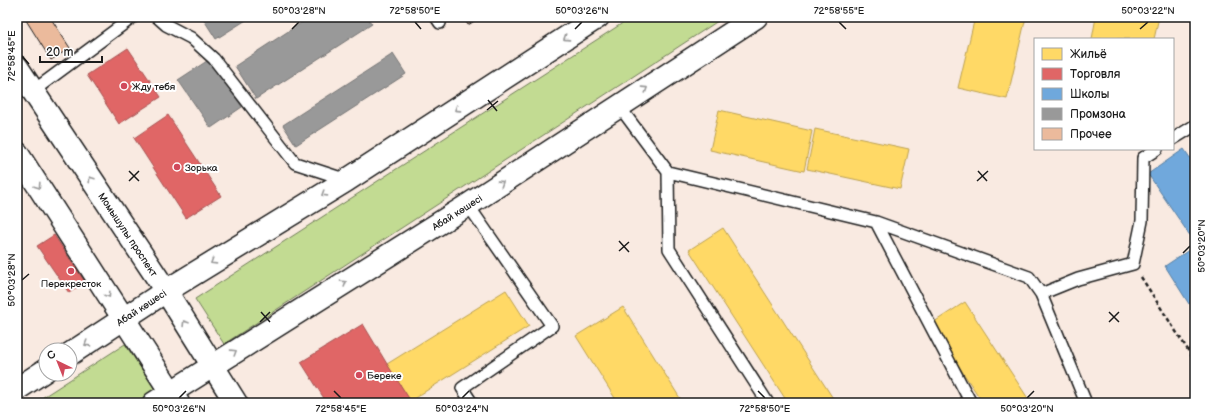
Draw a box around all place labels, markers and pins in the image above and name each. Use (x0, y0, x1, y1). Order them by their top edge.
marker: Жду тебя (119, 81, 129, 91)
place label: Жду тебя (132, 81, 176, 93)
marker: Зорька (172, 162, 182, 172)
place label: Зорька (185, 162, 218, 174)
marker: Перекресток (66, 266, 76, 276)
place label: Перекресток (41, 278, 102, 290)
marker: Береке (354, 370, 364, 380)
place label: Береке (367, 370, 402, 382)

